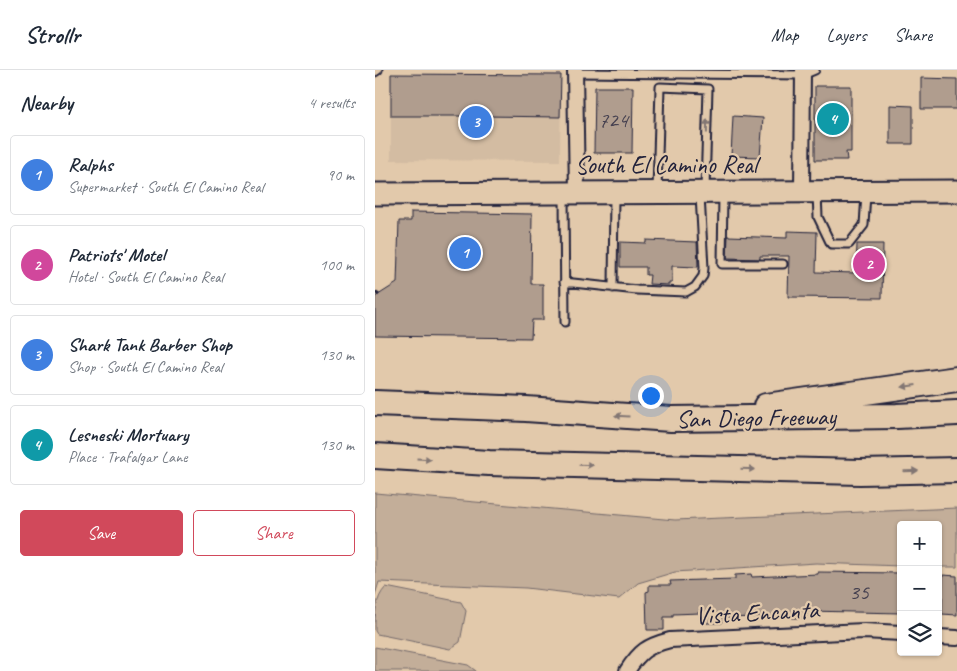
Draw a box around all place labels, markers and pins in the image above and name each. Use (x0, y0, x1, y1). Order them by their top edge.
pin: 4 (817, 100, 849, 138)
pin: 3 (460, 103, 492, 141)
pin: 1 (449, 234, 481, 272)
pin: 2 (853, 245, 885, 283)

